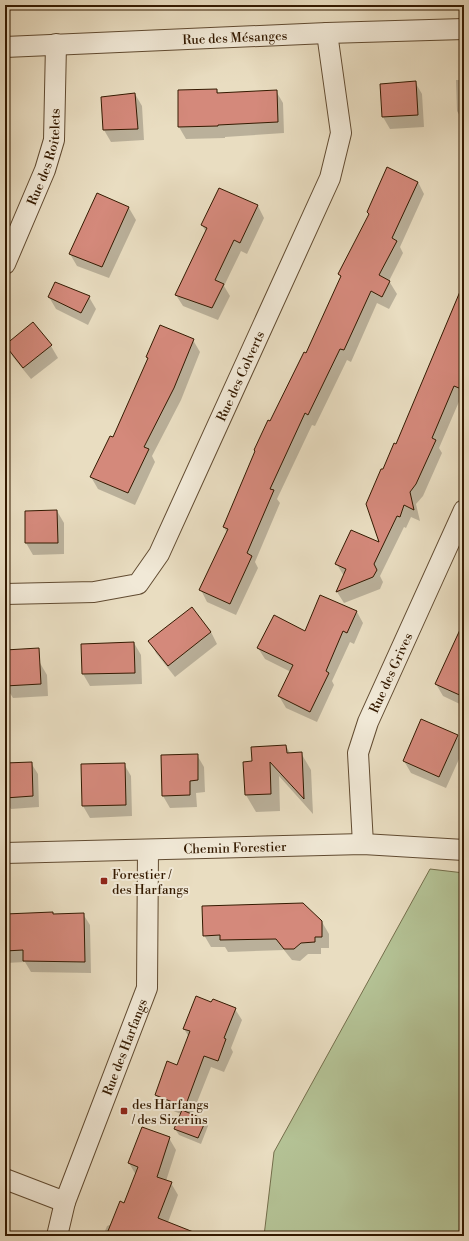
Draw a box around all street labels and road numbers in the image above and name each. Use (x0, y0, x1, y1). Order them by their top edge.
street label: Rue des Mésanges (182, 28, 288, 48)
street label: Rue des Roitelets (24, 108, 64, 208)
street label: Rue des Colverts (213, 328, 268, 424)
street label: Rue des Grives (366, 630, 417, 716)
street label: Chemin Forestier (183, 839, 287, 858)
street label: Rue des Harfangs (100, 996, 151, 1098)

